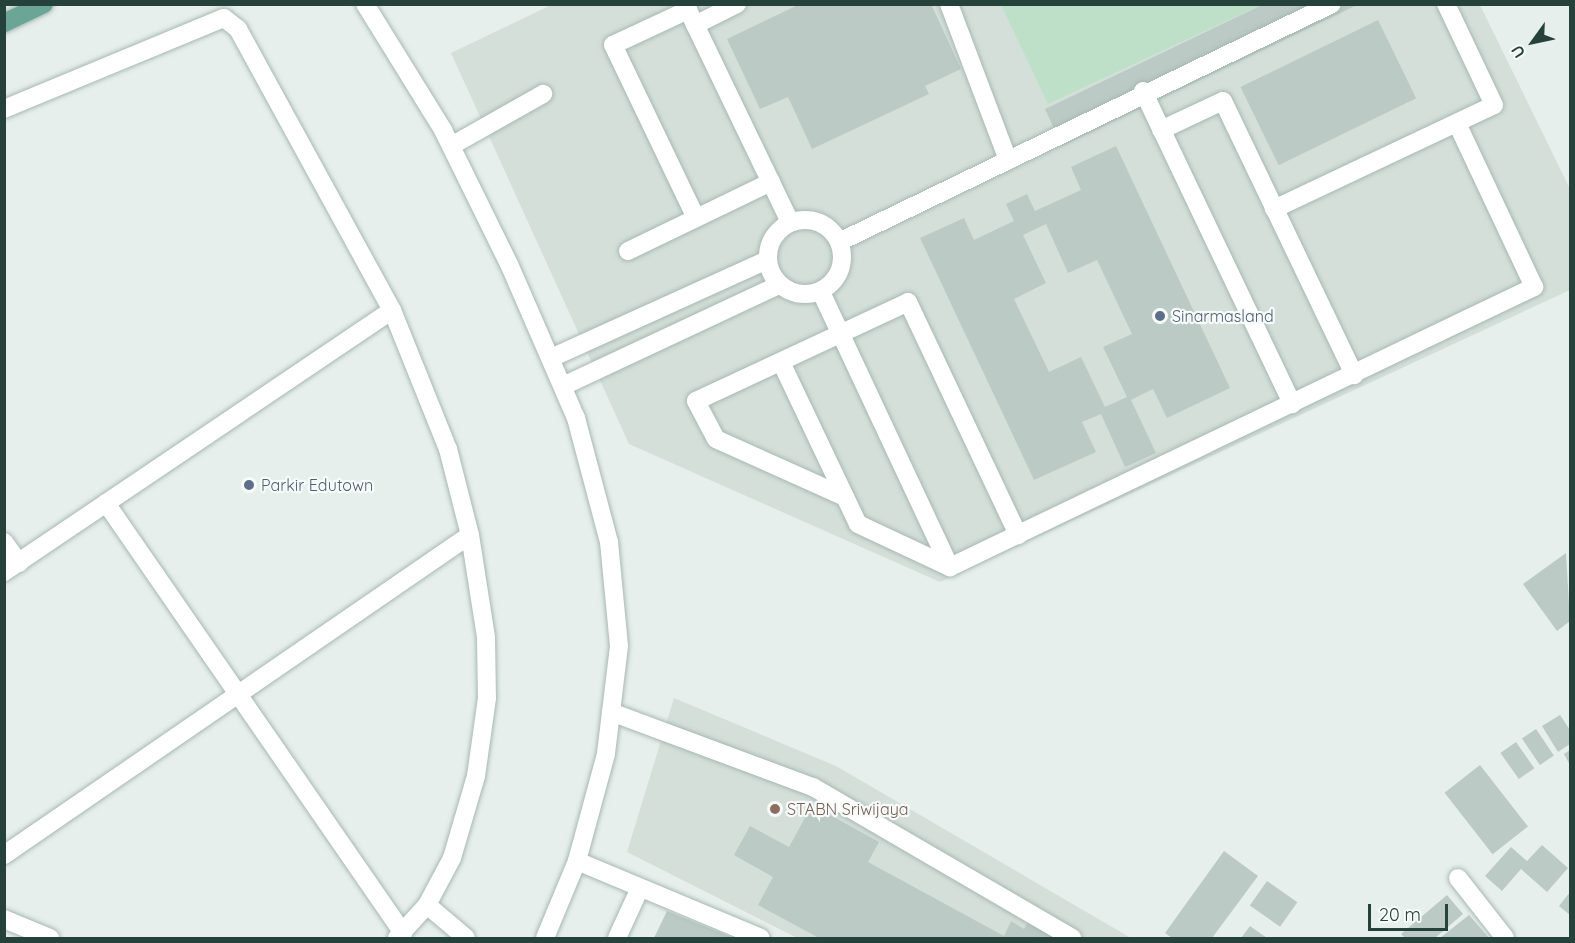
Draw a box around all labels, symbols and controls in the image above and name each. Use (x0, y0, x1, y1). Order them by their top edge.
north arrow (1503, 12, 1563, 72)
text: U (1506, 42, 1529, 62)
place label: Sinarmasland (1172, 306, 1274, 326)
marker: Sinarmasland (1153, 309, 1167, 323)
place label: Parkir Edutown (261, 475, 373, 495)
marker: Parkir Edutown (242, 478, 256, 492)
place label: STABN Sriwijaya (787, 799, 908, 819)
marker: STABN Sriwijaya (768, 802, 782, 816)
scale bar (1371, 892, 1450, 930)
text: 20 m (1379, 903, 1421, 926)

